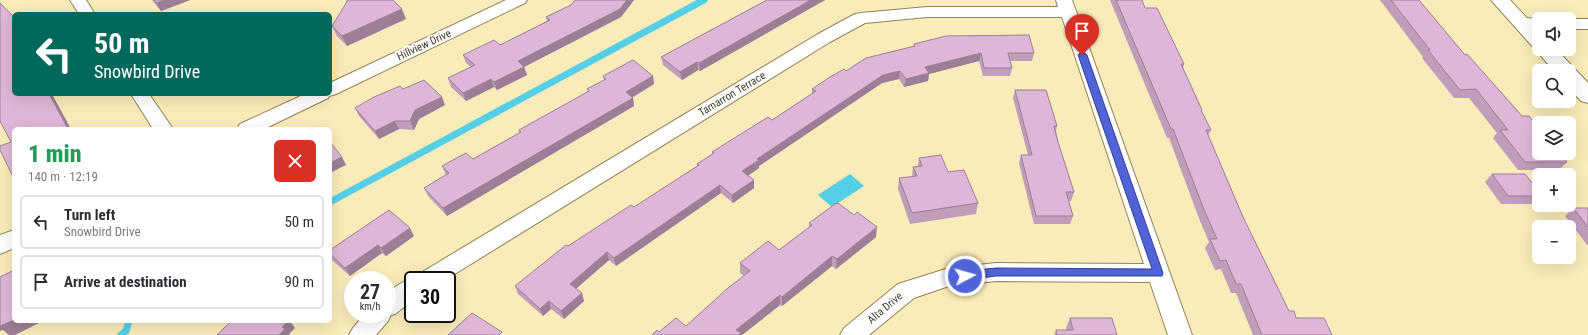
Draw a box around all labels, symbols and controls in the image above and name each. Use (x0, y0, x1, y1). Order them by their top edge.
map controls (1532, 12, 1576, 264)
button: sound (1532, 12, 1576, 56)
pin (1065, 14, 1099, 55)
icon: arrive (1071, 20, 1093, 42)
text: 50 m (94, 27, 150, 60)
street label: Hillview Drive (395, 27, 453, 63)
icon: left (28, 28, 80, 80)
text: Snowbird Drive (94, 61, 200, 82)
button: search (1532, 64, 1576, 108)
street label: Tamarron Terrace (696, 69, 768, 119)
button: layers (1532, 116, 1576, 160)
text: 1 min (28, 140, 82, 168)
button: close (274, 140, 316, 182)
button: + (1532, 168, 1576, 212)
text: 140 m · 12:19 (28, 169, 98, 184)
text: Turn left (64, 206, 115, 224)
icon: left (30, 211, 52, 233)
text: 50 m (284, 213, 314, 231)
button: − (1532, 220, 1576, 264)
text: Snowbird Drive (64, 224, 141, 239)
position arrow (944, 255, 986, 297)
icon: arrive (30, 271, 52, 293)
speed limit sign: 30 (404, 271, 456, 323)
text: Arrive at destination (64, 273, 187, 291)
text: 90 m (284, 273, 314, 291)
text: 27 (360, 280, 380, 304)
street label: Alta Drive (865, 290, 905, 326)
text: km/h (360, 301, 380, 312)

